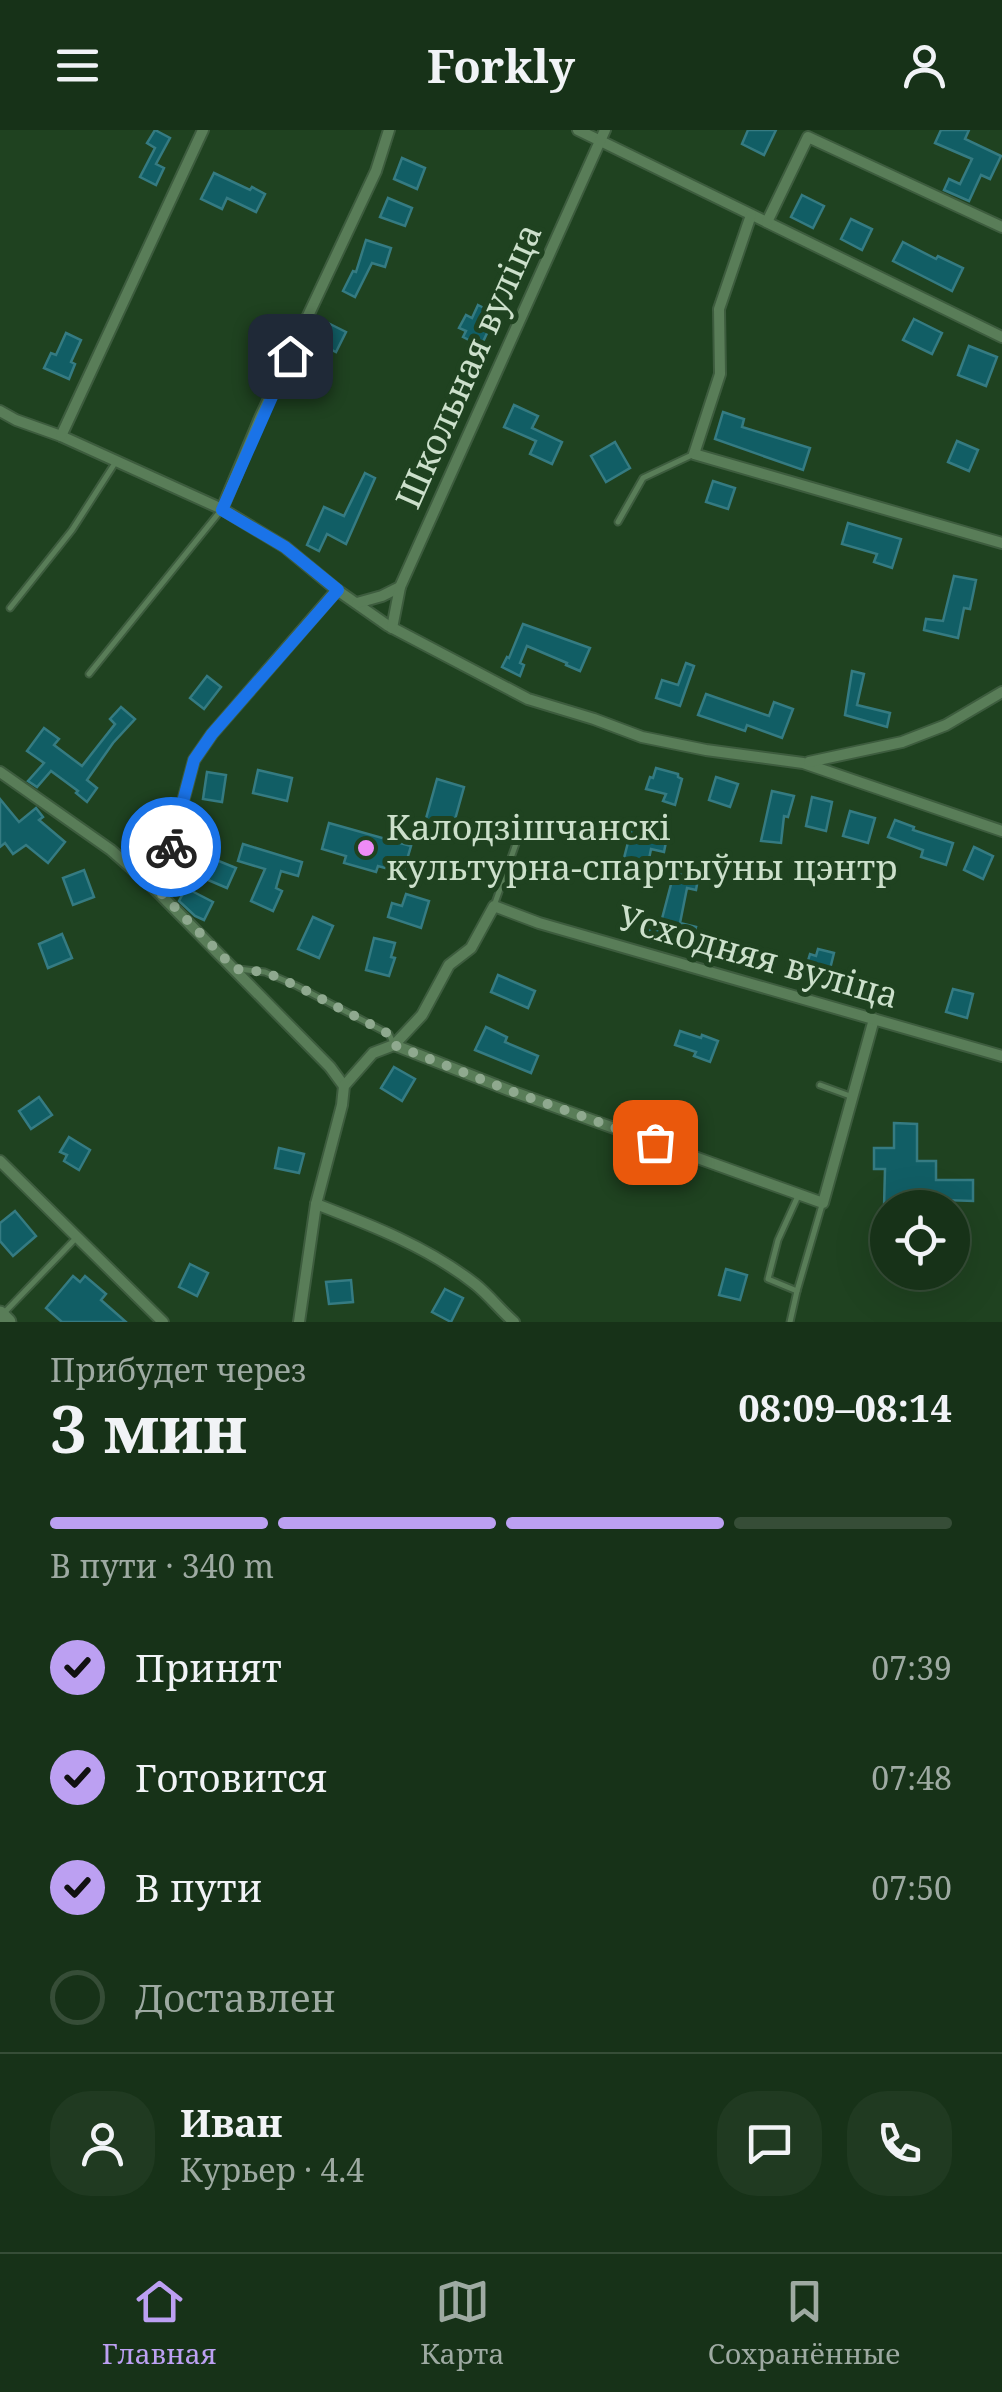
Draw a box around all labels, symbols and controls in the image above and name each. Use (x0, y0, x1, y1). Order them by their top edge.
text: Forkly (427, 35, 575, 96)
icon: menu (50, 38, 105, 93)
icon: person (897, 38, 952, 93)
street label: Школьная вуліца (384, 216, 552, 515)
pin (248, 314, 333, 399)
icon: home (263, 329, 318, 384)
courier (121, 797, 221, 897)
place label: Калодзішчанскі культурна-спартыўны цэнтр (386, 803, 898, 890)
icon: bike (144, 820, 199, 875)
marker: Калодзішчанскі культурна-спартыўны цэнтр (355, 837, 377, 859)
street label: Усходняя вуліца (612, 893, 904, 1018)
pin (613, 1100, 698, 1185)
icon: bag (628, 1115, 683, 1170)
map controls (870, 1190, 970, 1290)
button: locate (870, 1190, 970, 1290)
text: Прибудет через (50, 1348, 306, 1391)
text: 08:09–08:14 (738, 1381, 952, 1433)
text: 3 мин (50, 1384, 247, 1472)
text: В пути · 340 m (50, 1544, 274, 1587)
icon: check (50, 1640, 105, 1695)
text: Принят (135, 1641, 282, 1693)
text: 07:39 (871, 1646, 952, 1689)
icon: check (50, 1750, 105, 1805)
text: Готовится (135, 1751, 328, 1803)
text: 07:48 (871, 1756, 952, 1799)
icon: check (50, 1860, 105, 1915)
text: В пути (135, 1861, 262, 1913)
text: 07:50 (871, 1866, 952, 1909)
text: Доставлен (135, 1971, 336, 2023)
button: person (50, 2091, 155, 2196)
button: chat (717, 2091, 822, 2196)
button: phone (847, 2091, 952, 2196)
text: Иван (180, 2096, 282, 2148)
text: Курьер · 4.4 (180, 2148, 364, 2191)
tab: Главная (102, 2274, 217, 2372)
tab: Карта (420, 2274, 504, 2372)
tab: Сохранённые (708, 2274, 900, 2372)

